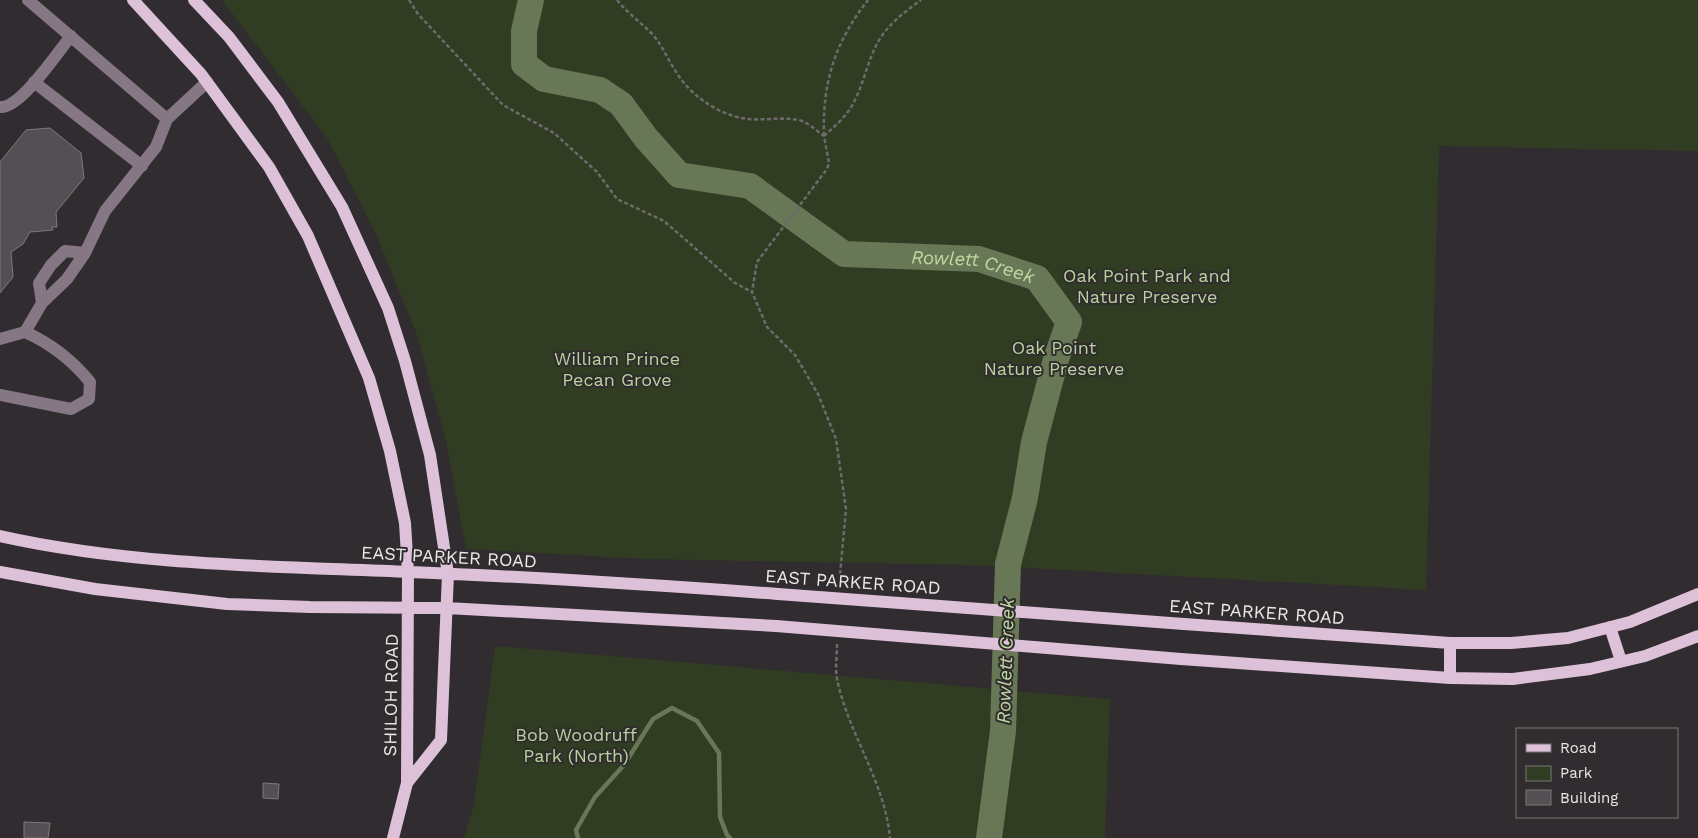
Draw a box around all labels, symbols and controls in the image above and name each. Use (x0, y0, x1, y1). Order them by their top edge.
water label: Rowlett Creek (911, 246, 1038, 289)
park label: Oak Point Park and Nature Preserve (1063, 265, 1231, 307)
park label: Oak Point Nature Preserve (984, 337, 1124, 379)
park label: William Prince Pecan Grove (554, 348, 680, 390)
street label: EAST PARKER ROAD (361, 541, 537, 572)
street label: EAST PARKER ROAD (765, 565, 942, 598)
street label: EAST PARKER ROAD (1169, 595, 1346, 628)
water label: Rowlett Creek (992, 597, 1019, 724)
street label: SHILOH ROAD (379, 633, 402, 757)
park label: Bob Woodruff Park (North) (515, 724, 637, 766)
legend (1516, 728, 1678, 818)
text: Road (1560, 739, 1597, 757)
text: Park (1560, 764, 1593, 782)
text: Building (1560, 789, 1618, 807)

